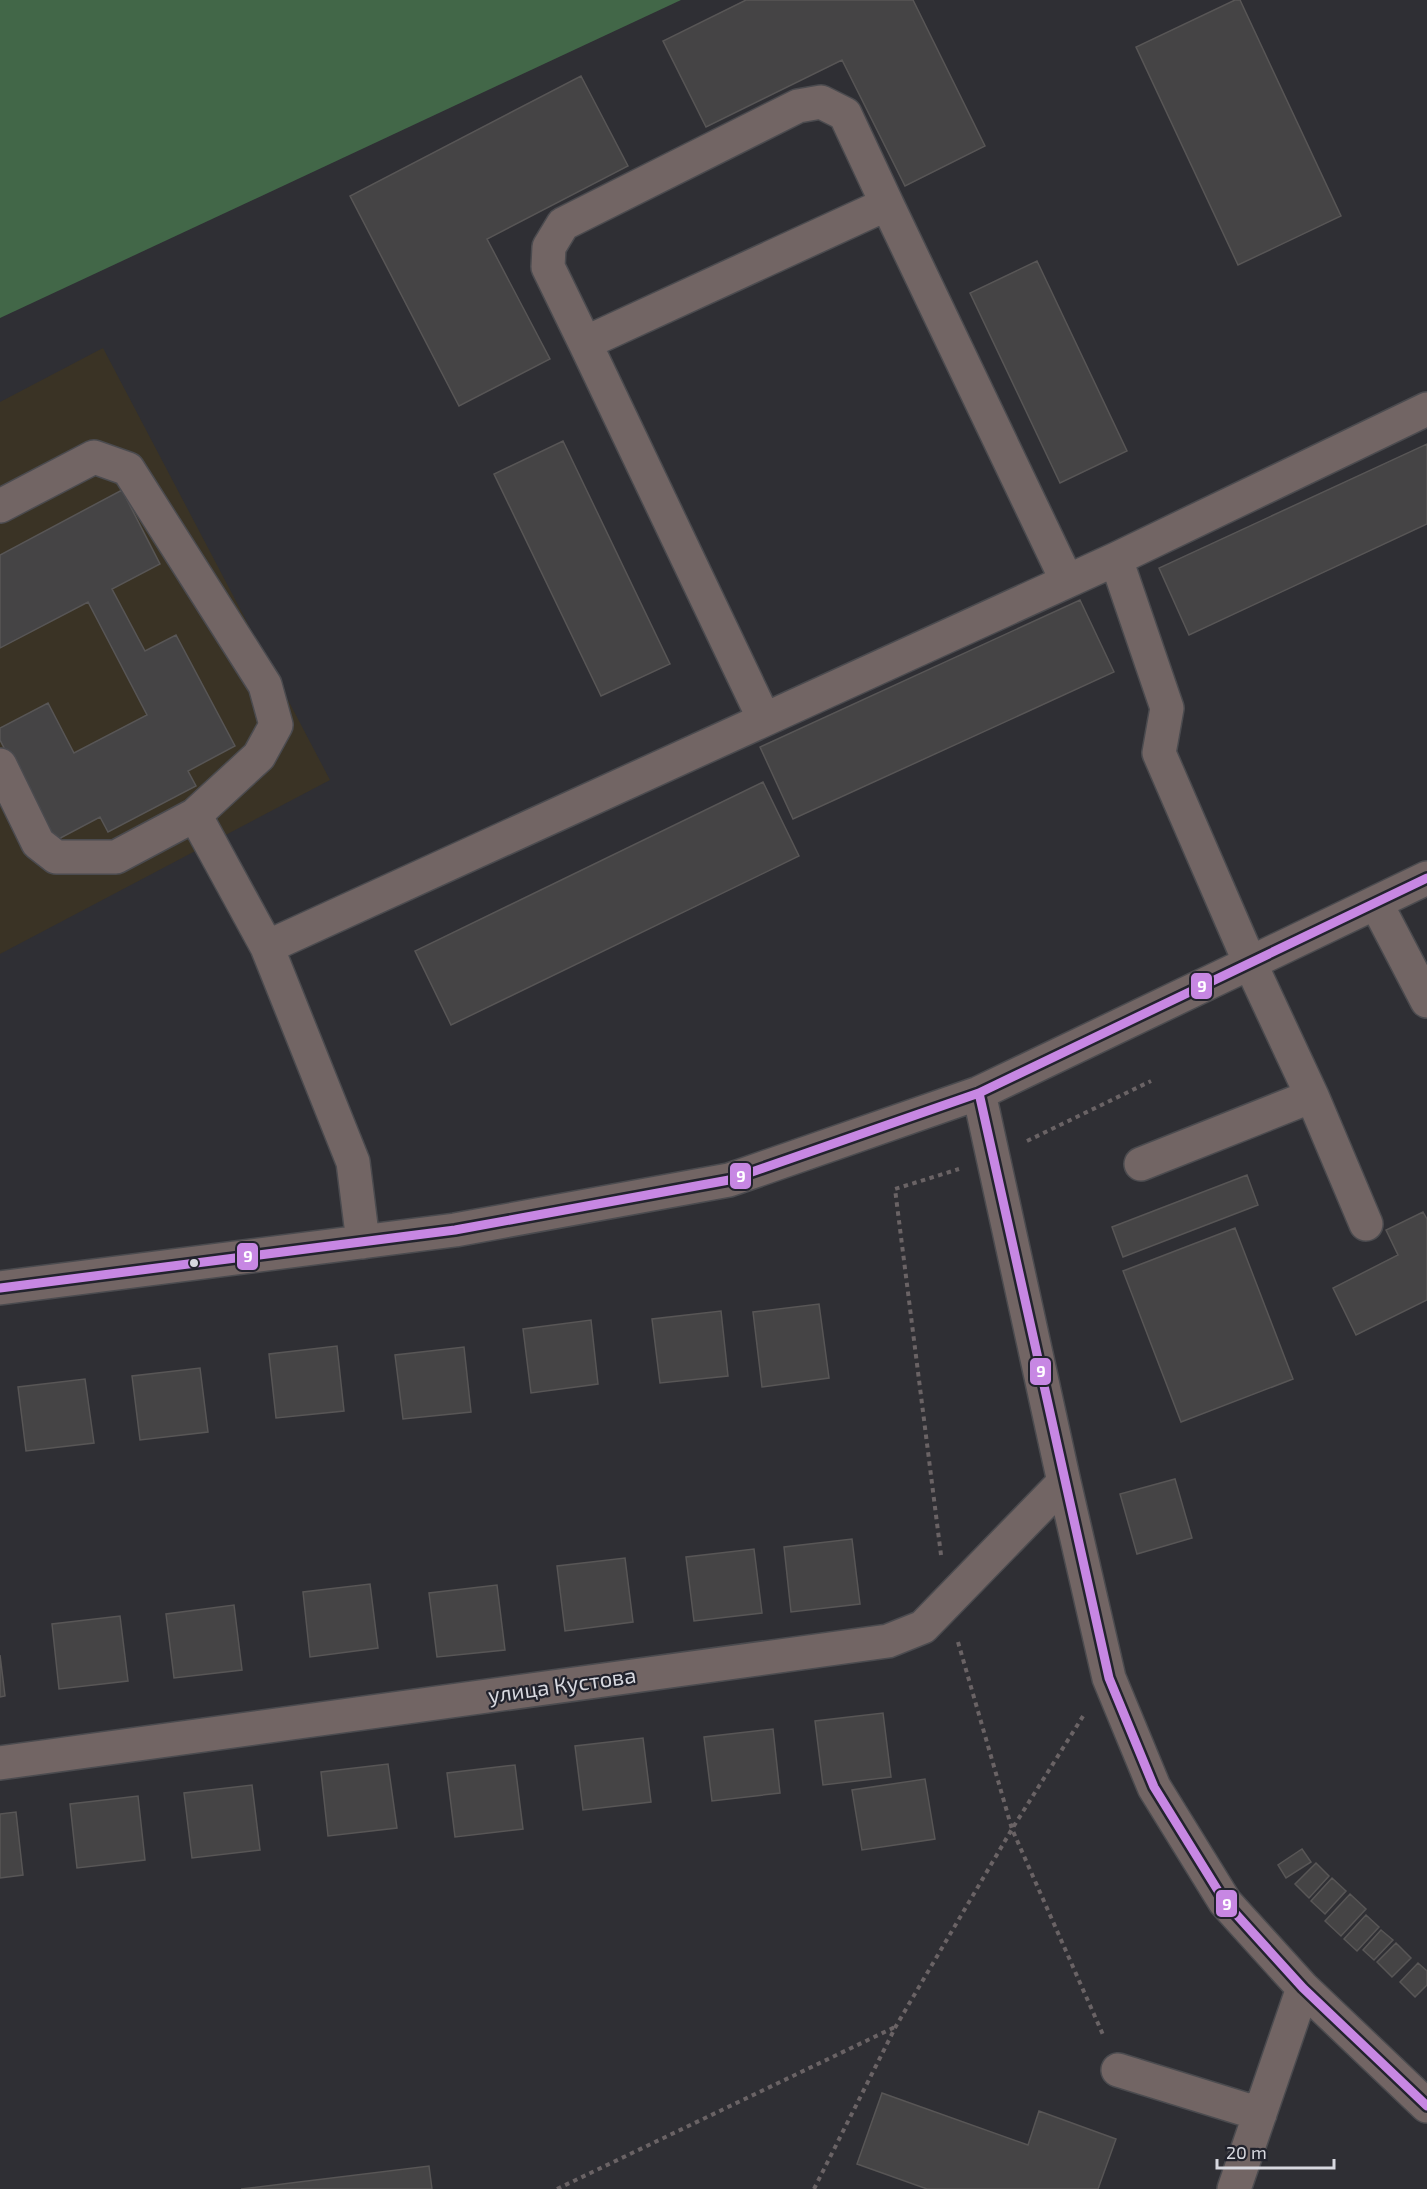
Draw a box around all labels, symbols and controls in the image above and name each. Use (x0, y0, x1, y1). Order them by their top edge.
line badge: 9 (1190, 972, 1213, 1000)
text: 9 (1197, 976, 1207, 995)
line badge: 9 (729, 1162, 752, 1190)
text: 9 (736, 1166, 746, 1185)
line badge: 9 (236, 1242, 259, 1271)
text: 9 (243, 1246, 253, 1265)
unlabelled marker (188, 1257, 200, 1269)
line badge: 9 (1029, 1357, 1052, 1386)
text: 9 (1036, 1361, 1046, 1380)
street label: улица Кустова (486, 1661, 638, 1708)
line badge: 9 (1215, 1889, 1238, 1918)
text: 9 (1222, 1894, 1232, 1913)
scale bar (1217, 2132, 1334, 2170)
text: 20 m (1226, 2141, 1267, 2163)

